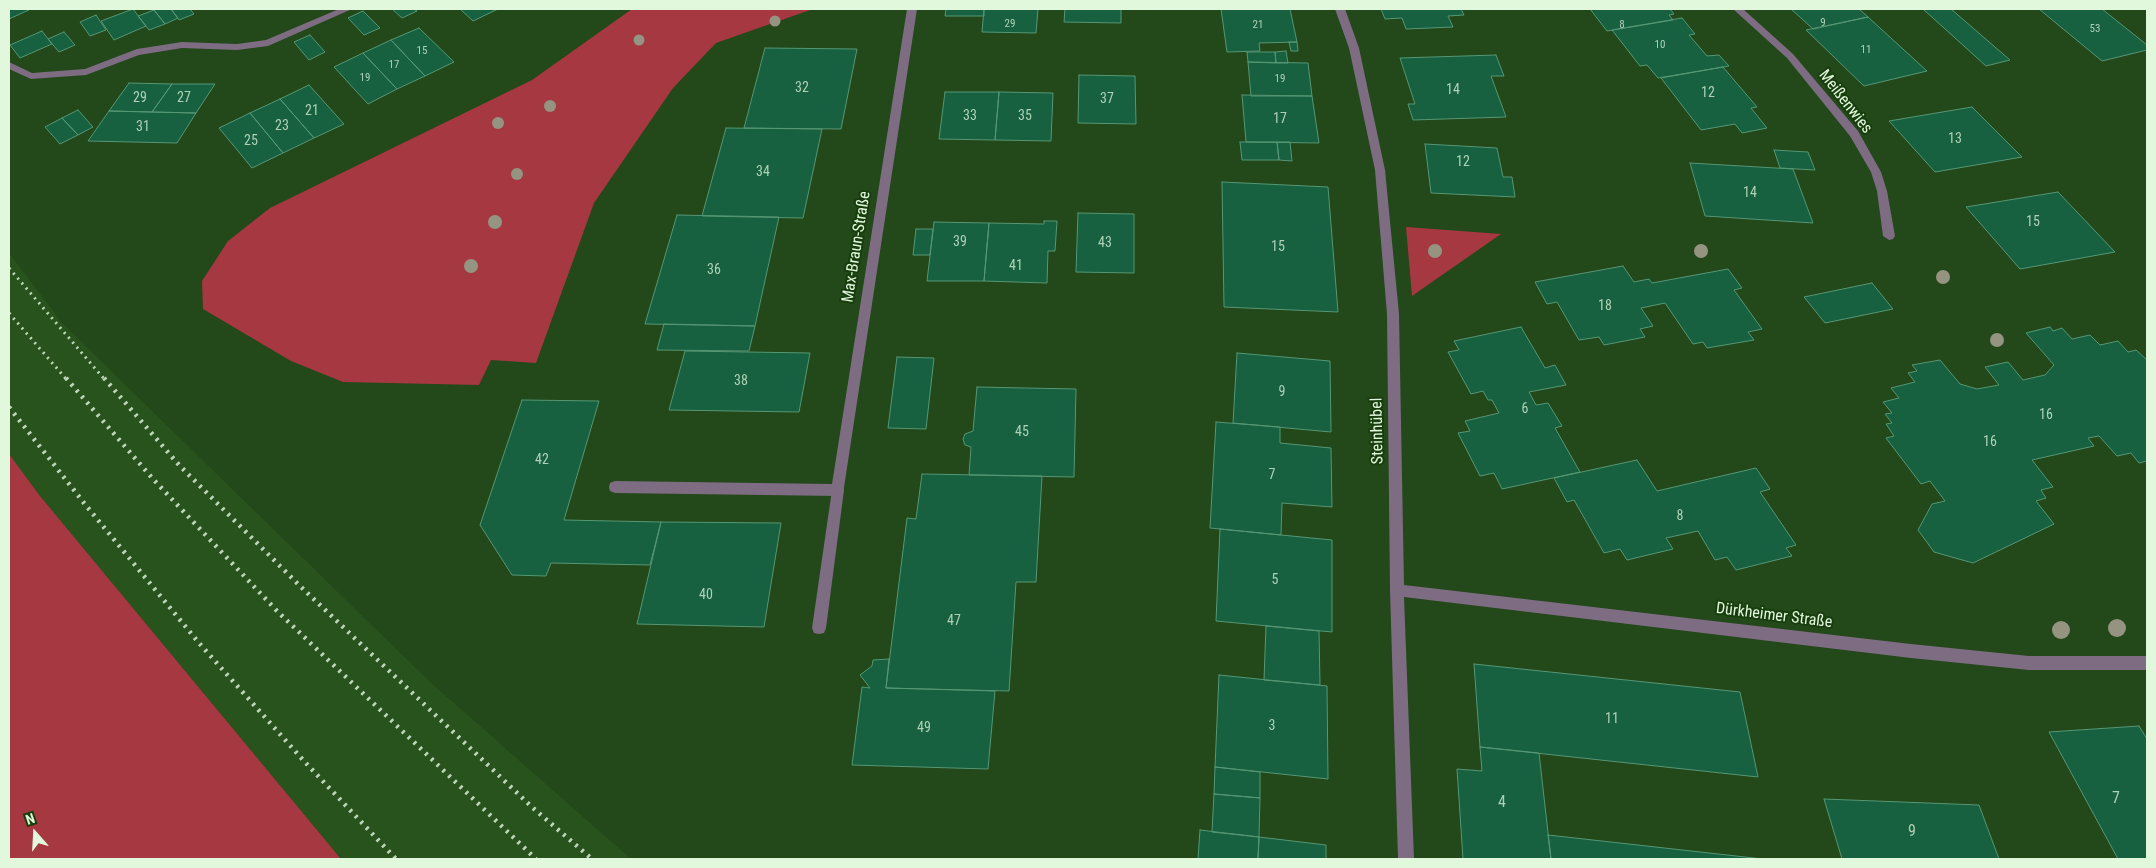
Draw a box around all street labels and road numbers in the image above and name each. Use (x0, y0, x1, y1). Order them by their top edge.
street label: Meißenwies (1814, 66, 1876, 138)
street label: Max-Braun-Straße (839, 190, 875, 304)
street label: Steinhübel (1368, 398, 1388, 464)
street label: Dürkheimer Straße (1715, 599, 1833, 633)

